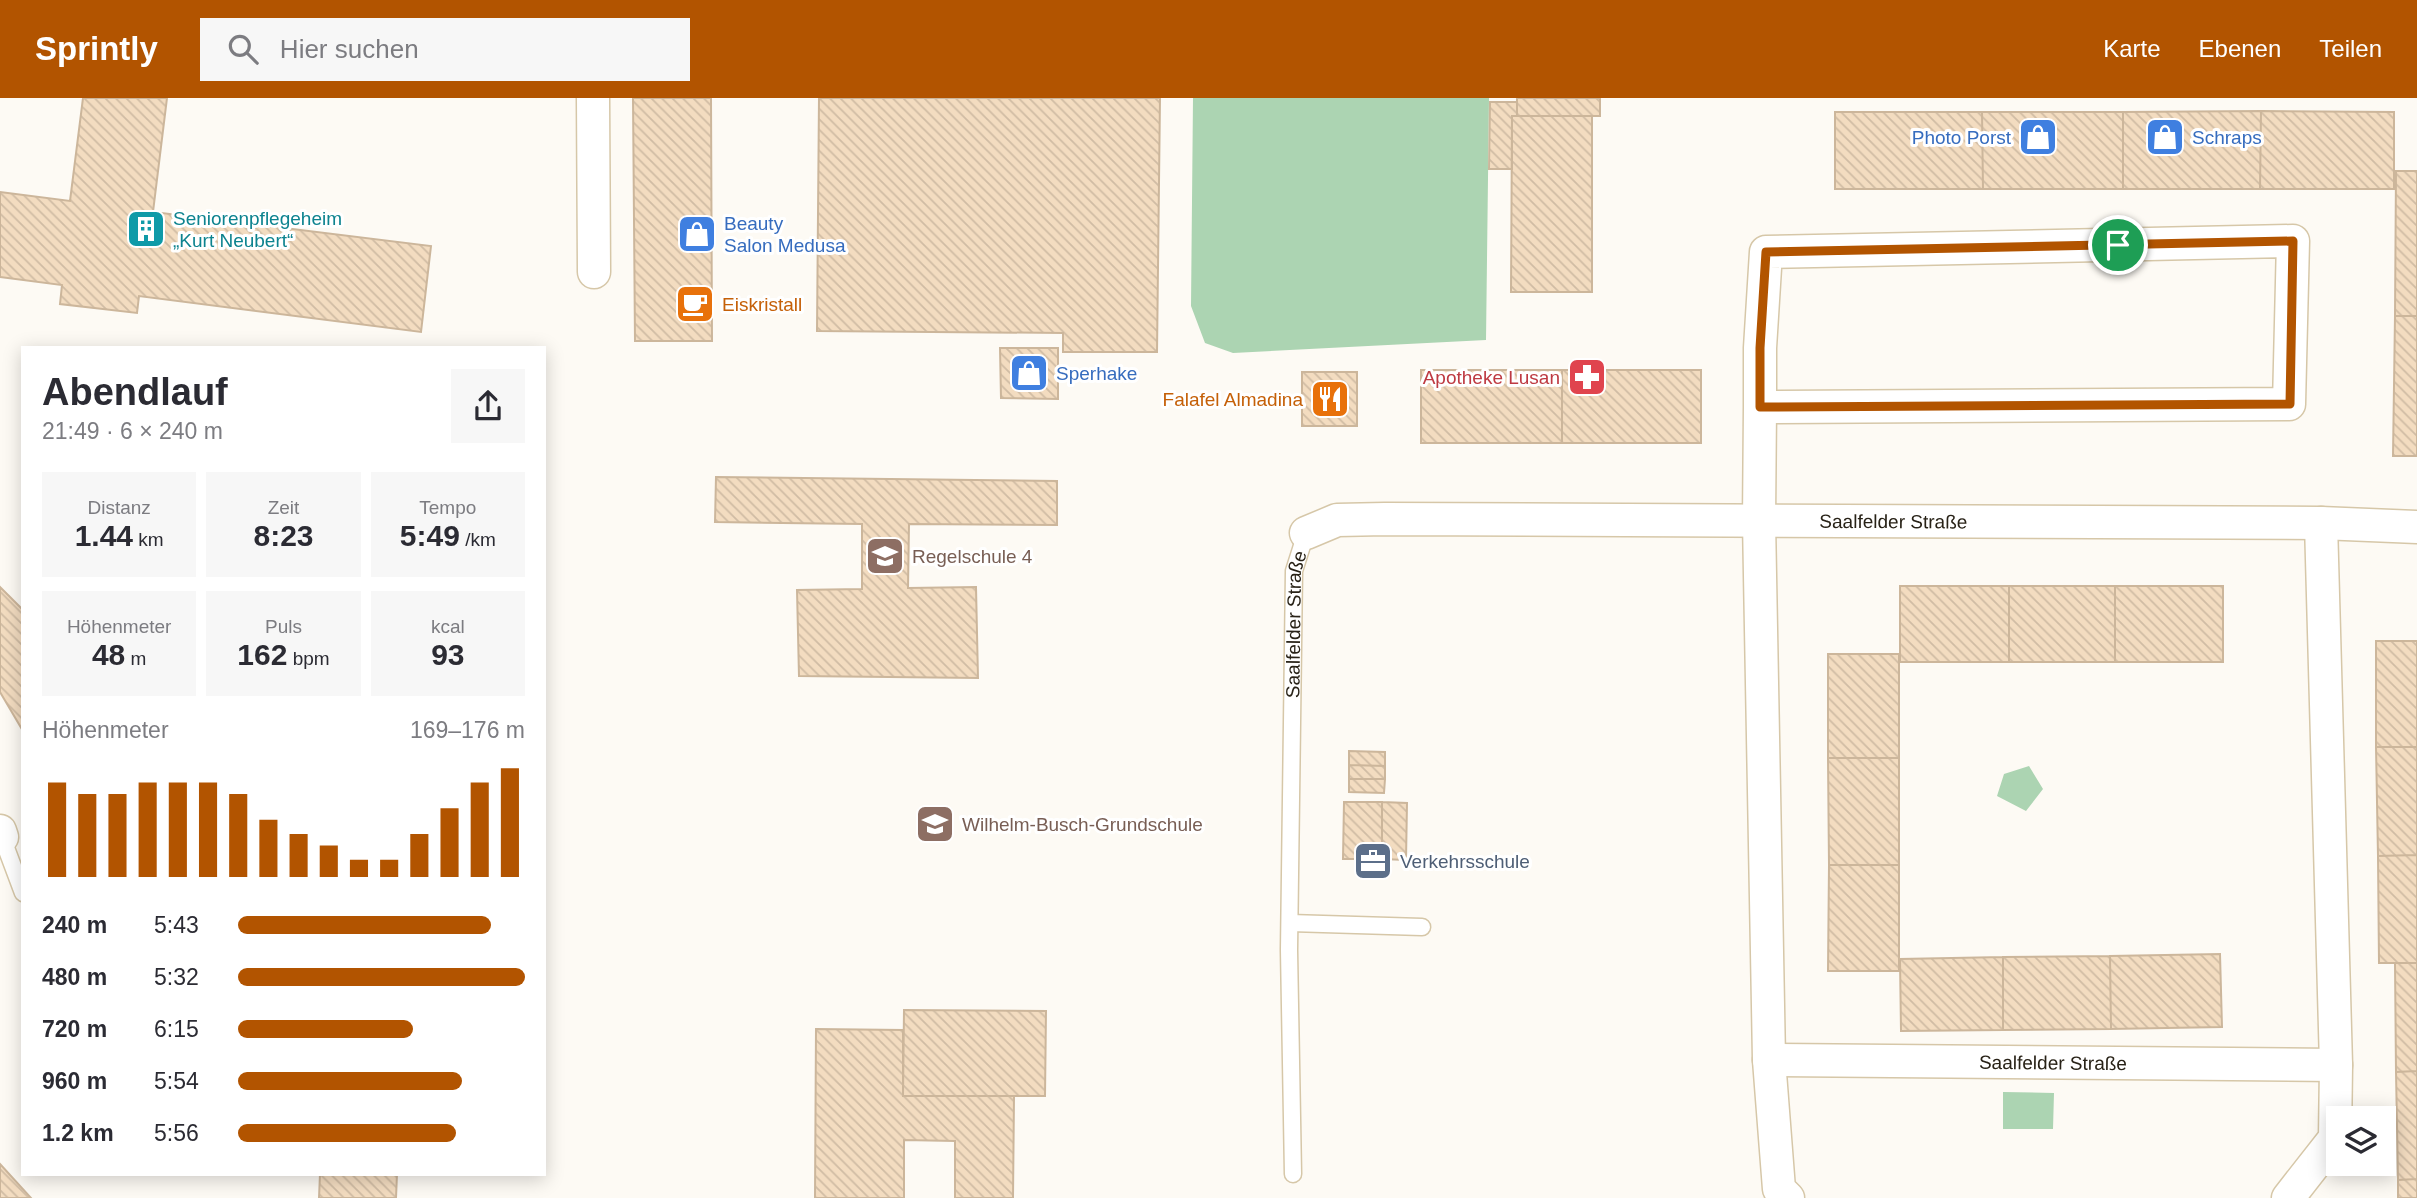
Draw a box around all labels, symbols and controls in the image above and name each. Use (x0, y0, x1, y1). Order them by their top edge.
search box (200, 18, 690, 81)
text: Sprintly (35, 30, 158, 67)
icon: search (224, 30, 262, 68)
text: Hier suchen (280, 34, 419, 64)
text: Karte (2103, 35, 2161, 62)
text: Ebenen (2199, 35, 2281, 62)
text: Teilen (2319, 35, 2382, 62)
shop icon: Photo Porst (2017, 116, 2059, 158)
shop icon: Schraps (2144, 116, 2186, 158)
place label: Photo Porst (1912, 127, 2012, 148)
place label: Schraps (2192, 127, 2262, 148)
building icon: Seniorenpflegeheim „Kurt Neubert“ (125, 208, 167, 250)
place label: Seniorenpflegeheim „Kurt Neubert“ (173, 208, 342, 251)
shop icon: Beauty Salon Medusa (676, 213, 718, 255)
place label: Beauty Salon Medusa (724, 213, 846, 256)
pin (2088, 215, 2148, 275)
icon: arrive (2099, 226, 2137, 264)
cafe icon: Eiskristall (674, 283, 716, 325)
place label: Eiskristall (722, 294, 802, 315)
shop icon: Sperhake (1008, 352, 1050, 394)
pharmacy icon: Apotheke Lusan (1566, 356, 1608, 398)
place label: Sperhake (1056, 363, 1137, 384)
place label: Apotheke Lusan (1423, 367, 1560, 388)
button: share (451, 369, 525, 443)
text: Abendlauf (42, 371, 228, 413)
restaurant icon: Falafel Almadina (1309, 378, 1351, 420)
place label: Falafel Almadina (1163, 389, 1303, 410)
text: 21:49 · 6 × 240 m (42, 418, 223, 444)
text: Distanz (87, 497, 151, 518)
text: Zeit (268, 497, 299, 518)
text: Tempo (419, 497, 476, 518)
street label: Saalfelder Straße (1819, 510, 1967, 532)
text: 1.44 (75, 519, 133, 552)
text: 8:23 (253, 519, 314, 552)
text: 5:49 (400, 519, 460, 552)
text: km (133, 529, 164, 550)
text: /km (460, 529, 496, 550)
school or university icon: Regelschule 4 (864, 535, 906, 577)
place label: Regelschule 4 (912, 546, 1033, 567)
street label: Saalfelder Straße (1282, 548, 1310, 698)
text: Höhenmeter (67, 616, 171, 637)
text: Puls (265, 616, 302, 637)
text: kcal (431, 616, 465, 637)
text: 48 (92, 638, 125, 671)
text: 162 (237, 638, 287, 671)
text: 93 (431, 638, 465, 671)
text: m (125, 648, 146, 669)
text: bpm (287, 648, 330, 669)
text: Höhenmeter (42, 717, 169, 743)
text: 169–176 m (410, 717, 525, 743)
school or university icon: Wilhelm-Busch-Grundschule (914, 803, 956, 845)
place label: Wilhelm-Busch-Grundschule (962, 814, 1203, 835)
office icon: Verkehrsschule (1352, 840, 1394, 882)
place label: Verkehrsschule (1400, 851, 1530, 872)
text: 240 m (42, 912, 107, 938)
text: 5:43 (154, 912, 199, 938)
text: 480 m (42, 964, 107, 990)
text: 5:32 (154, 964, 199, 990)
text: 720 m (42, 1016, 107, 1042)
text: 6:15 (154, 1016, 199, 1042)
street label: Saalfelder Straße (1979, 1051, 2127, 1074)
text: 960 m (42, 1068, 107, 1094)
text: 5:54 (154, 1068, 199, 1094)
map controls (2326, 1106, 2396, 1176)
button: layers (2326, 1106, 2396, 1176)
text: 1.2 km (42, 1120, 114, 1146)
text: 5:56 (154, 1120, 199, 1146)

